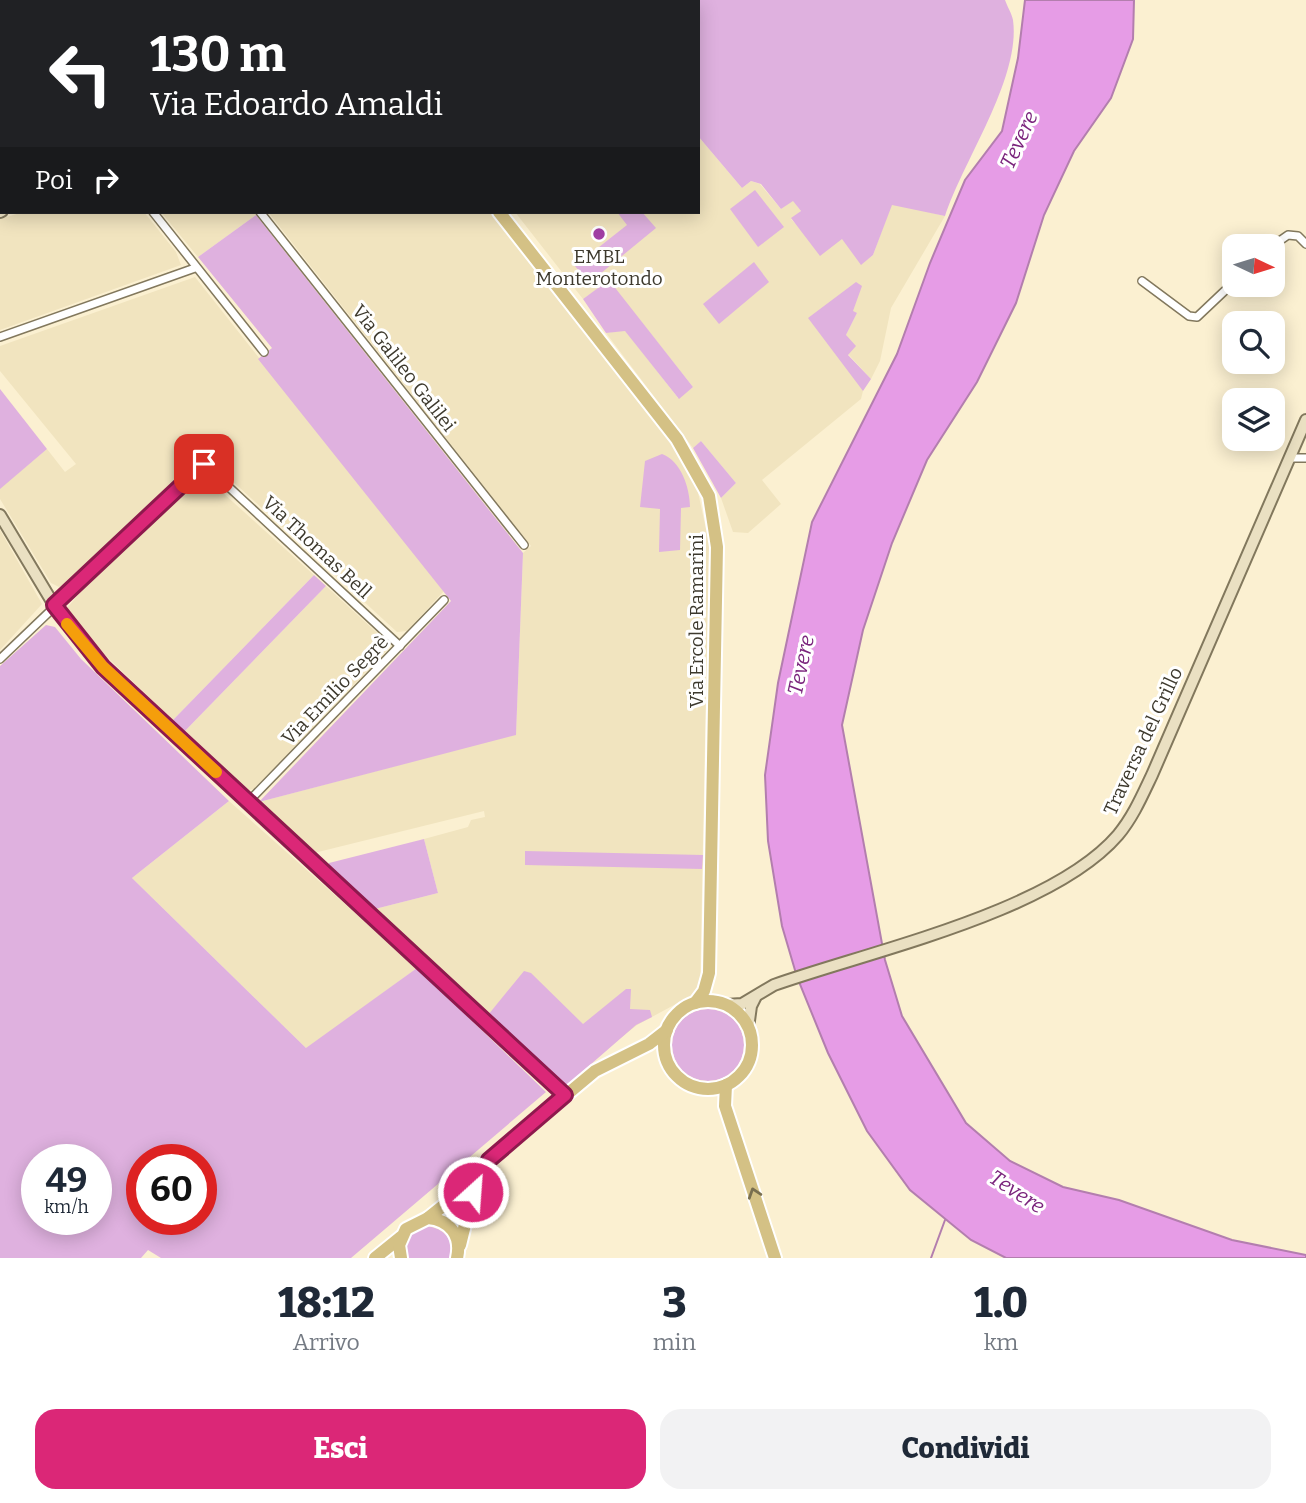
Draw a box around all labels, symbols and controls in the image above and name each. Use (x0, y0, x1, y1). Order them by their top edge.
text: 130 m (150, 25, 286, 84)
icon: left (35, 28, 126, 119)
text: Via Edoardo Amaldi (150, 85, 443, 123)
water label: Tevere (994, 107, 1044, 173)
icon: right (87, 161, 125, 199)
text: Poi (35, 165, 73, 196)
marker: EMBL Monterotondo (591, 226, 607, 242)
north arrow (1222, 234, 1284, 298)
map controls (1222, 234, 1285, 451)
place label: EMBL Monterotondo (535, 245, 663, 290)
street label: Via Galileo Galilei (347, 300, 461, 436)
button: search (1222, 311, 1285, 374)
button: layers (1222, 388, 1285, 451)
pin (174, 434, 234, 494)
icon: arrive (185, 445, 223, 483)
street label: Via Thomas Bell (258, 491, 376, 603)
street label: Via Ercole Ramarini (685, 534, 708, 708)
street label: Via Emilio Segrè (277, 630, 393, 750)
water label: Tevere (782, 632, 820, 697)
street label: Traversa del Grillo (1099, 663, 1187, 819)
speed limit sign: 60 (126, 1144, 217, 1235)
position arrow (436, 1155, 510, 1229)
text: 49 (45, 1159, 88, 1201)
water label: Tevere (985, 1165, 1050, 1220)
one-way arrow (748, 1188, 762, 1200)
text: km/h (44, 1196, 89, 1218)
text: 18:12 (278, 1278, 375, 1328)
text: 3 (662, 1278, 686, 1328)
text: 1.0 (974, 1278, 1028, 1328)
text: Arrivo (293, 1328, 360, 1356)
text: min (653, 1328, 696, 1356)
text: km (984, 1328, 1018, 1356)
button: Esci (35, 1409, 646, 1489)
button: Condividi (660, 1409, 1271, 1489)

